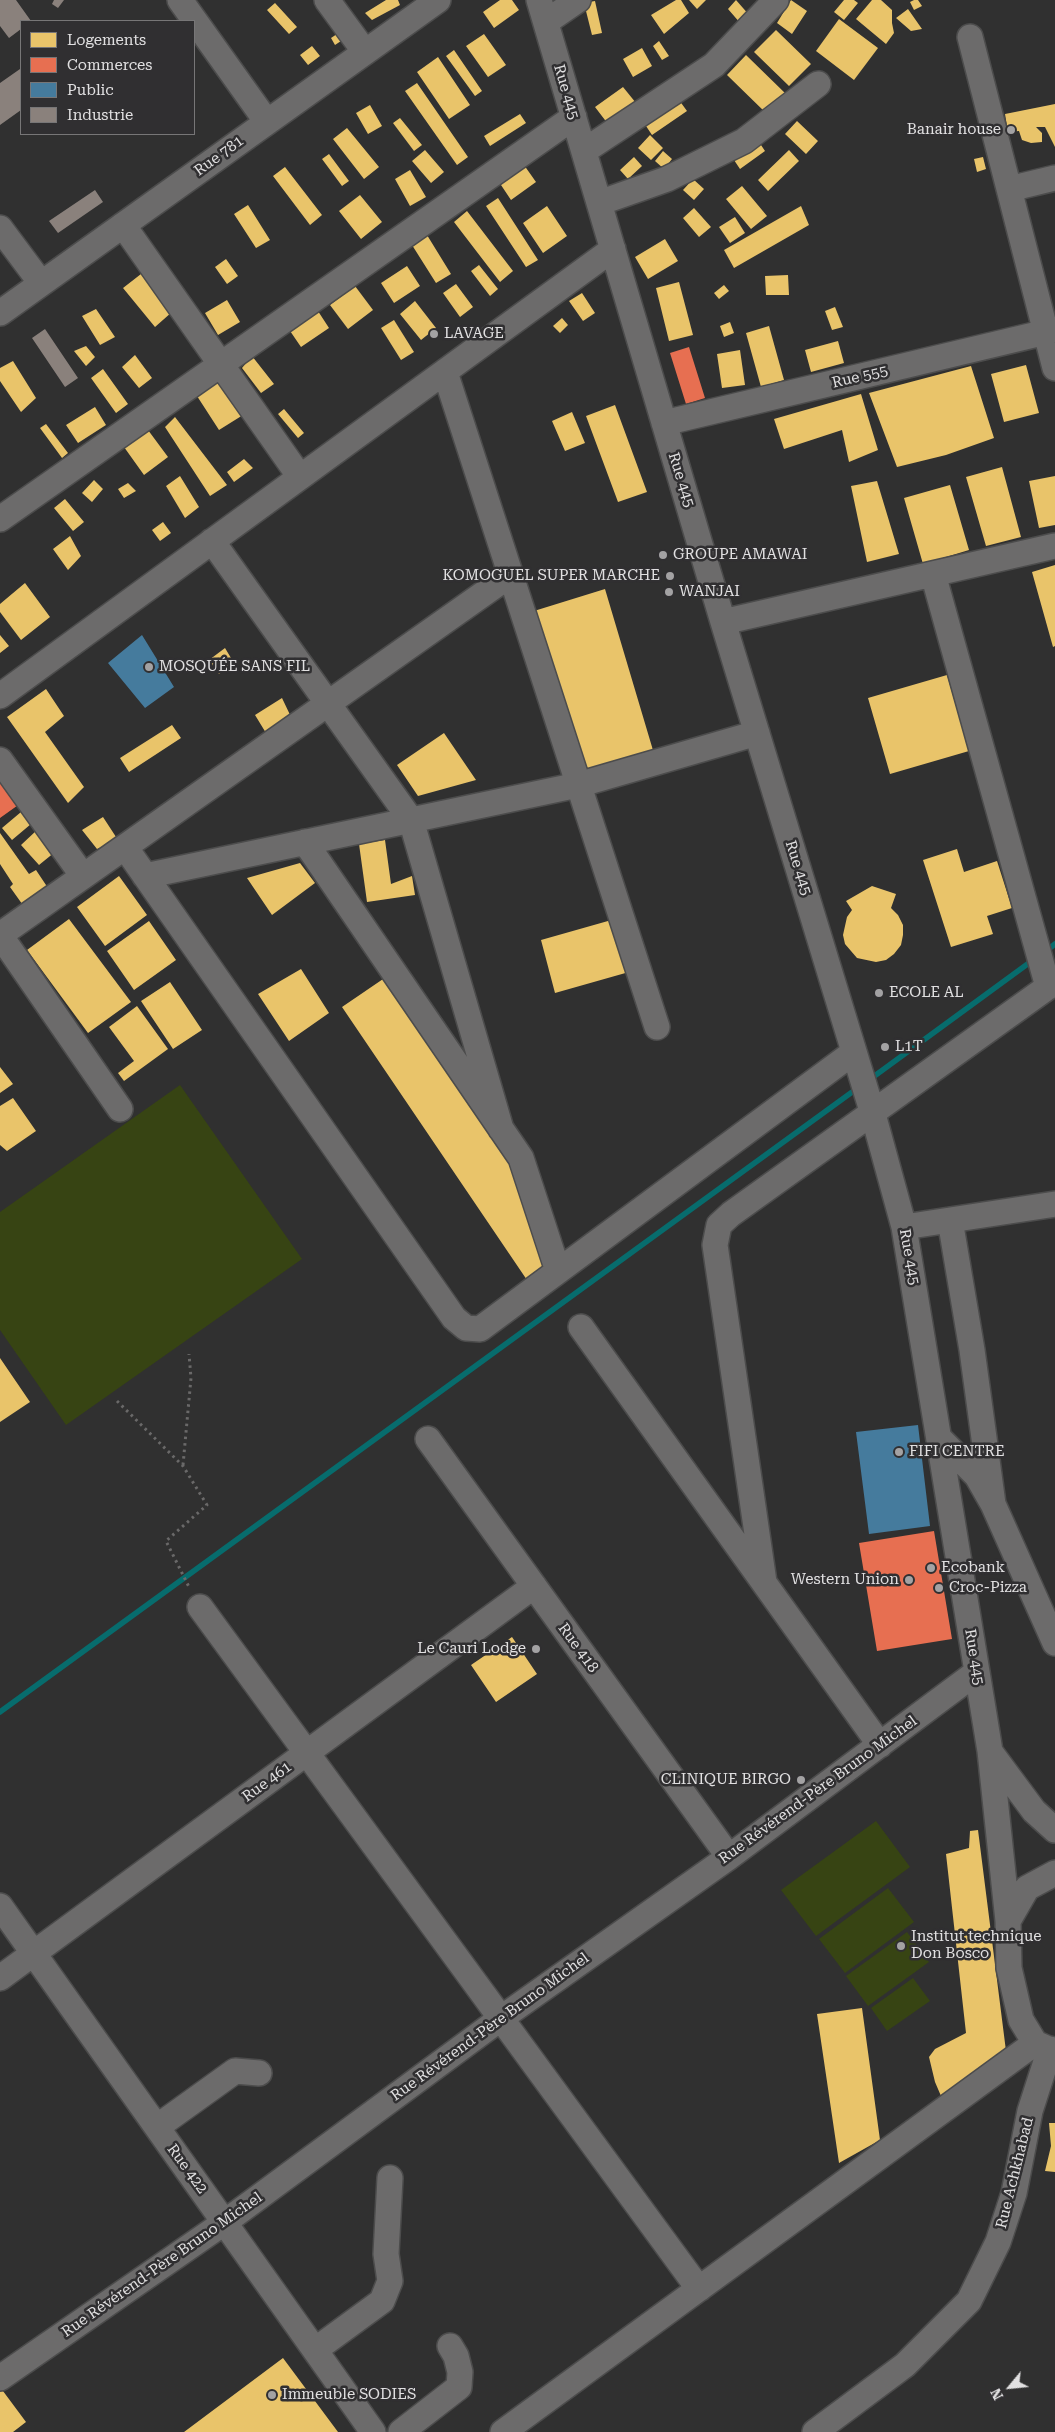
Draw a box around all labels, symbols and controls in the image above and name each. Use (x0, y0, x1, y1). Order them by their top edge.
legend (20, 20, 195, 135)
text: Logements (67, 31, 146, 49)
text: Commerces (67, 56, 152, 74)
street label: Rue 445 (550, 62, 582, 122)
text: Public (67, 81, 114, 99)
text: Industrie (67, 106, 133, 124)
place label: Banair house (907, 121, 1001, 139)
marker: Banair house (1005, 124, 1017, 136)
street label: Rue 781 (191, 132, 247, 180)
place label: LAVAGE (444, 325, 504, 343)
marker: LAVAGE (428, 328, 440, 340)
street label: Rue 555 (830, 362, 890, 392)
street label: Rue 445 (664, 450, 698, 510)
place label: GROUPE AMAWAI (673, 546, 807, 564)
marker: GROUPE AMAWAI (657, 549, 669, 561)
place label: KOMOGUEL SUPER MARCHE (443, 567, 660, 585)
marker: KOMOGUEL SUPER MARCHE (664, 570, 676, 582)
place label: WANJAI (679, 583, 740, 601)
marker: WANJAI (663, 586, 675, 598)
place label: MOSQUÉE SANS FIL (159, 658, 310, 676)
marker: MOSQUÉE SANS FIL (143, 661, 155, 673)
street label: Rue 445 (781, 838, 815, 898)
place label: ECOLE AL (889, 984, 964, 1002)
marker: ECOLE AL (873, 987, 885, 999)
place label: L1T (895, 1038, 923, 1056)
marker: L1T (879, 1041, 891, 1053)
street label: Rue 445 (895, 1228, 923, 1286)
place label: FIFI CENTRE (909, 1443, 1004, 1461)
marker: FIFI CENTRE (893, 1446, 905, 1458)
place label: Ecobank (941, 1559, 1005, 1577)
marker: Ecobank (925, 1562, 937, 1574)
place label: Western Union (791, 1571, 899, 1589)
marker: Western Union (903, 1574, 915, 1586)
place label: Croc-Pizza (949, 1579, 1027, 1597)
marker: Croc-Pizza (933, 1582, 945, 1594)
street label: Rue 418 (554, 1620, 602, 1676)
street label: Rue 445 (961, 1628, 987, 1686)
place label: Le Cauri Lodge (417, 1640, 526, 1658)
marker: Le Cauri Lodge (530, 1643, 542, 1655)
street label: Rue Révérend-Père Bruno Michel (716, 1712, 920, 1868)
street label: Rue 461 (239, 1758, 295, 1806)
place label: CLINIQUE BIRGO (661, 1771, 791, 1789)
marker: CLINIQUE BIRGO (795, 1774, 807, 1786)
place label: Institut technique Don Bosco (911, 1928, 1042, 1963)
marker: Institut technique Don Bosco (895, 1940, 907, 1952)
street label: Rue Révérend-Père Bruno Michel (388, 1949, 592, 2105)
street label: Rue Achkhabad (992, 2116, 1038, 2230)
street label: Rue 422 (163, 2141, 211, 2197)
street label: Rue Révérend-Père Bruno Michel (58, 2189, 266, 2341)
north arrow (985, 2362, 1035, 2412)
place label: Immeuble SODIES (282, 2386, 416, 2404)
text: N (987, 2386, 1006, 2403)
marker: Immeuble SODIES (266, 2389, 278, 2401)

